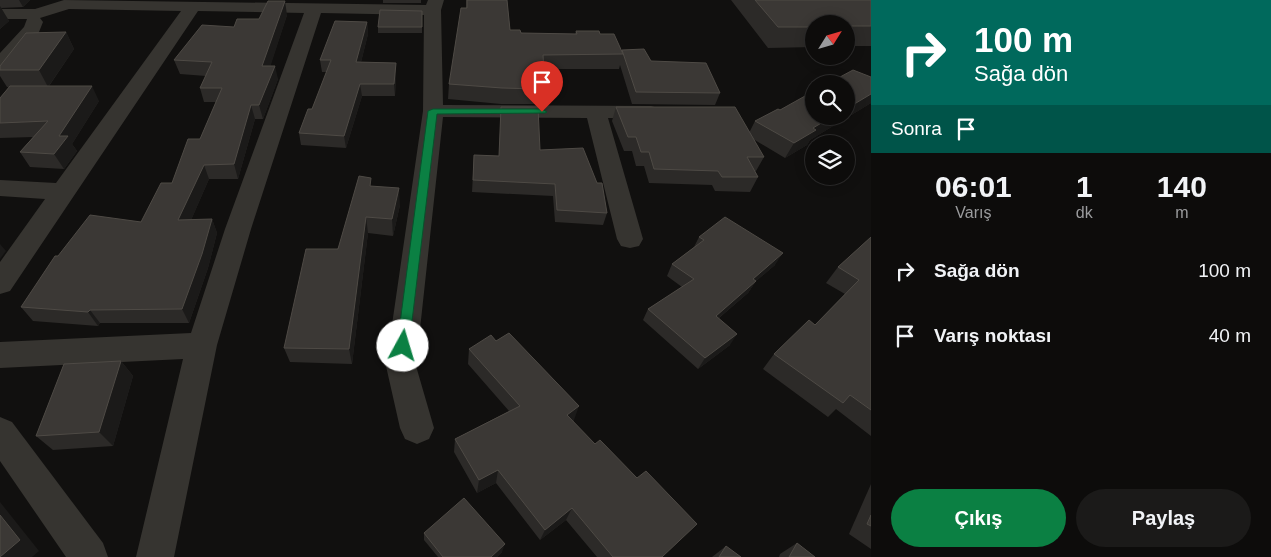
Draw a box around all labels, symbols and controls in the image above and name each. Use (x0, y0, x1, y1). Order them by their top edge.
north arrow (805, 15, 855, 65)
map controls (805, 15, 855, 185)
icon: right (891, 20, 956, 85)
text: 100 m (974, 20, 1073, 59)
pin (521, 61, 563, 112)
text: Sağa dön (974, 61, 1068, 86)
icon: arrive (528, 68, 556, 96)
button: search (805, 75, 855, 125)
icon: arrive (952, 115, 980, 143)
text: Sonra (891, 118, 942, 139)
button: layers (805, 135, 855, 185)
text: 06:01 (935, 170, 1012, 203)
text: 1 (1076, 170, 1093, 203)
text: 140 (1157, 170, 1207, 203)
text: Varış (955, 204, 992, 221)
text: dk (1076, 204, 1093, 221)
text: m (1175, 204, 1189, 221)
icon: right (891, 257, 919, 285)
text: Sağa dön (934, 260, 1020, 281)
text: 100 m (1198, 260, 1251, 281)
position arrow (376, 319, 428, 371)
icon: arrive (891, 322, 919, 350)
text: Varış noktası (934, 325, 1051, 346)
text: 40 m (1209, 325, 1251, 346)
button: Çıkış (891, 489, 1066, 547)
button: Paylaş (1076, 489, 1251, 547)

